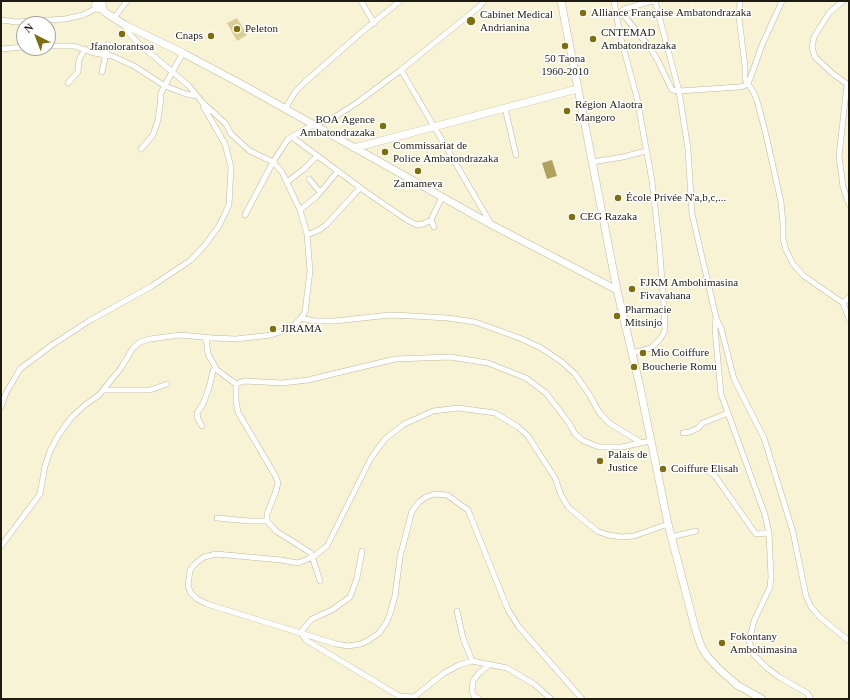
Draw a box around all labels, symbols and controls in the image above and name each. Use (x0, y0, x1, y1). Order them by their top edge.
place label: Alliance Française Ambatondrazaka (591, 6, 751, 20)
place label: Cabinet Medical Andrianina (480, 8, 553, 34)
marker: Alliance Française Ambatondrazaka (578, 8, 588, 18)
marker: Cabinet Medical Andrianina (465, 15, 477, 27)
north arrow (16, 16, 56, 56)
text: N (22, 21, 36, 35)
place label: Peleton (245, 22, 278, 36)
marker: Peleton (232, 24, 242, 34)
place label: CNTEMAD Ambatondrazaka (601, 26, 676, 52)
marker: Jfanolorantsoa (117, 29, 127, 39)
place label: Cnaps (176, 29, 203, 43)
marker: Cnaps (206, 31, 216, 41)
marker: CNTEMAD Ambatondrazaka (588, 34, 598, 44)
place label: Jfanolorantsoa (90, 40, 154, 54)
marker: 50 Taona 1960-2010 (560, 41, 570, 51)
place label: 50 Taona 1960-2010 (541, 52, 589, 78)
place label: Région Alaotra Mangoro (575, 98, 643, 124)
marker: Région Alaotra Mangoro (562, 106, 572, 116)
place label: BOA Agence Ambatondrazaka (300, 113, 375, 139)
marker: BOA Agence Ambatondrazaka (378, 121, 388, 131)
place label: Commissariat de Police Ambatondrazaka (393, 139, 498, 165)
marker: Commissariat de Police Ambatondrazaka (380, 147, 390, 157)
marker: Zamameva (413, 166, 423, 176)
place label: Zamameva (394, 177, 442, 191)
place label: École Privée N'a,b,c,... (626, 191, 726, 205)
marker: École Privée N'a,b,c,... (613, 193, 623, 203)
place label: CEG Razaka (580, 210, 637, 224)
marker: CEG Razaka (567, 212, 577, 222)
place label: FJKM Ambohimasina Fivavahana (640, 276, 738, 302)
marker: FJKM Ambohimasina Fivavahana (627, 284, 637, 294)
place label: Pharmacie Mitsinjo (625, 303, 671, 329)
marker: Pharmacie Mitsinjo (612, 311, 622, 321)
place label: JIRAMA (281, 322, 322, 336)
marker: JIRAMA (268, 324, 278, 334)
place label: Mio Coiffure (651, 346, 709, 360)
marker: Mio Coiffure (638, 348, 648, 358)
place label: Boucherie Romu (642, 360, 717, 374)
marker: Boucherie Romu (629, 362, 639, 372)
place label: Palais de Justice (608, 448, 647, 474)
marker: Palais de Justice (595, 456, 605, 466)
place label: Coiffure Elisah (671, 462, 738, 476)
marker: Coiffure Elisah (658, 464, 668, 474)
place label: Fokontany Ambohimasina (730, 630, 797, 656)
marker: Fokontany Ambohimasina (717, 638, 727, 648)

